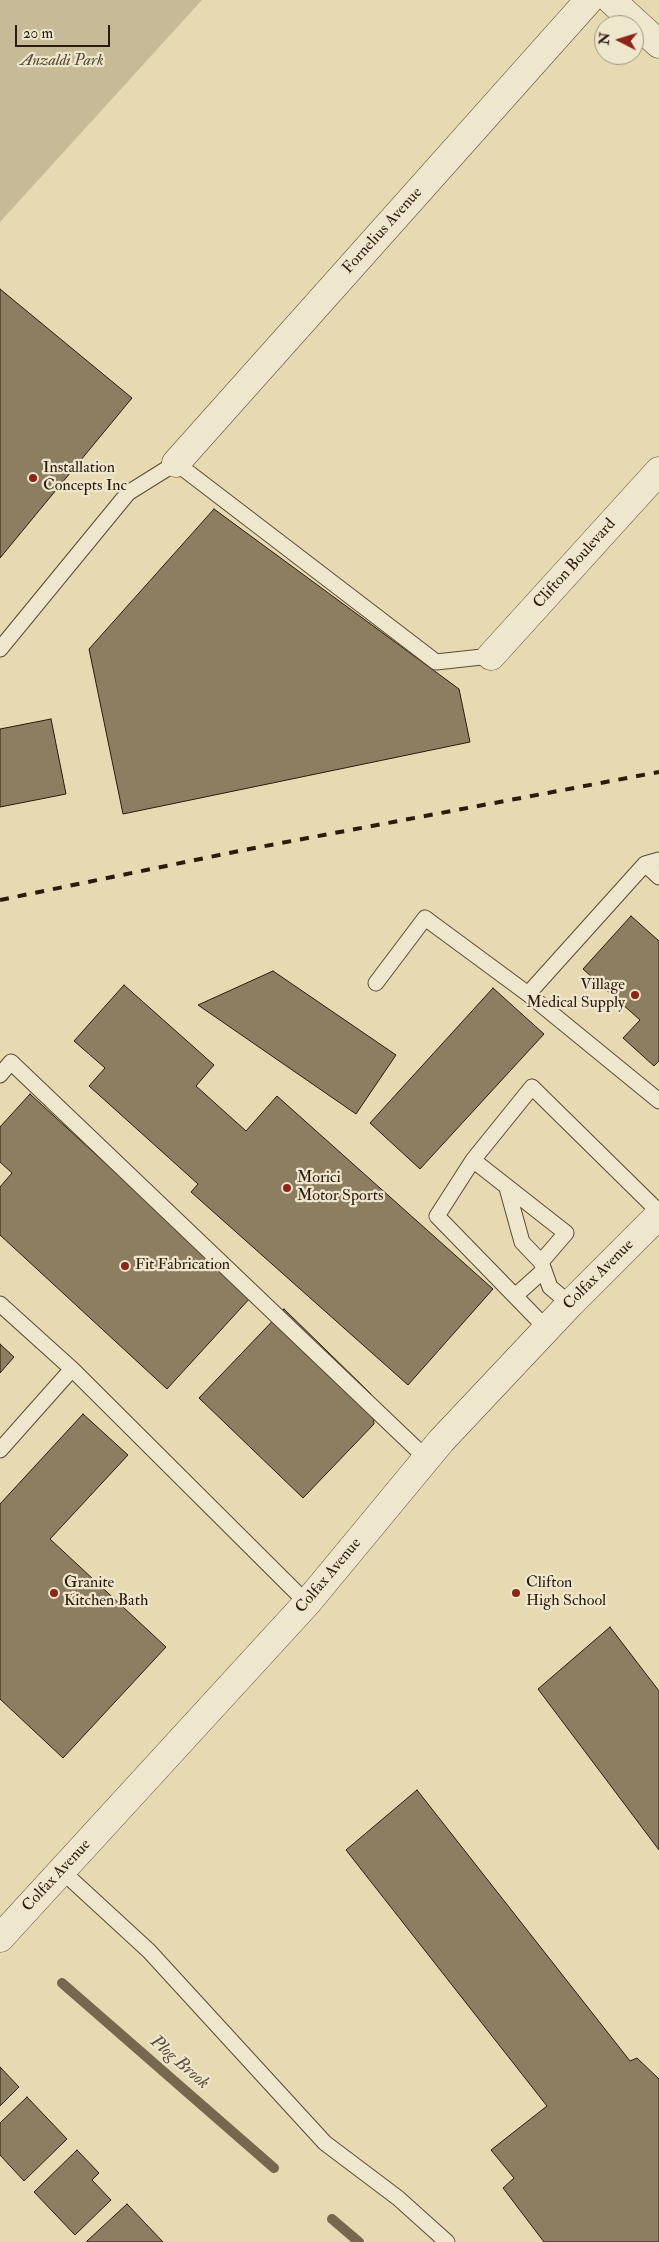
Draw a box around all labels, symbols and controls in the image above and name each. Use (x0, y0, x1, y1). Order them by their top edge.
scale bar (18, 15, 112, 47)
north arrow (594, 15, 644, 65)
text: 20 m (23, 24, 53, 43)
text: N (596, 32, 614, 46)
park label: Anzaldi Park (20, 52, 104, 72)
street label: Fornelius Avenue (339, 184, 427, 278)
place label: Installation Concepts Inc (43, 459, 127, 497)
marker: Installation Concepts Inc (27, 472, 39, 484)
street label: Clifton Boulevard (530, 515, 620, 613)
place label: Village Medical Supply (526, 976, 625, 1014)
marker: Village Medical Supply (629, 989, 641, 1001)
place label: Morici Motor Sports (297, 1169, 383, 1207)
marker: Morici Motor Sports (281, 1182, 293, 1194)
street label: Colfax Avenue (560, 1236, 638, 1314)
place label: Fit Fabrication (135, 1256, 230, 1276)
marker: Fit Fabrication (119, 1260, 131, 1272)
street label: Colfax Avenue (292, 1535, 366, 1617)
place label: Granite Kitchen Bath (64, 1574, 148, 1612)
place label: Clifton High School (526, 1574, 606, 1612)
marker: Granite Kitchen Bath (48, 1587, 60, 1599)
marker: Clifton High School (510, 1587, 522, 1599)
street label: Colfax Avenue (19, 1836, 95, 1916)
water label: Plog Brook (145, 2031, 213, 2095)

